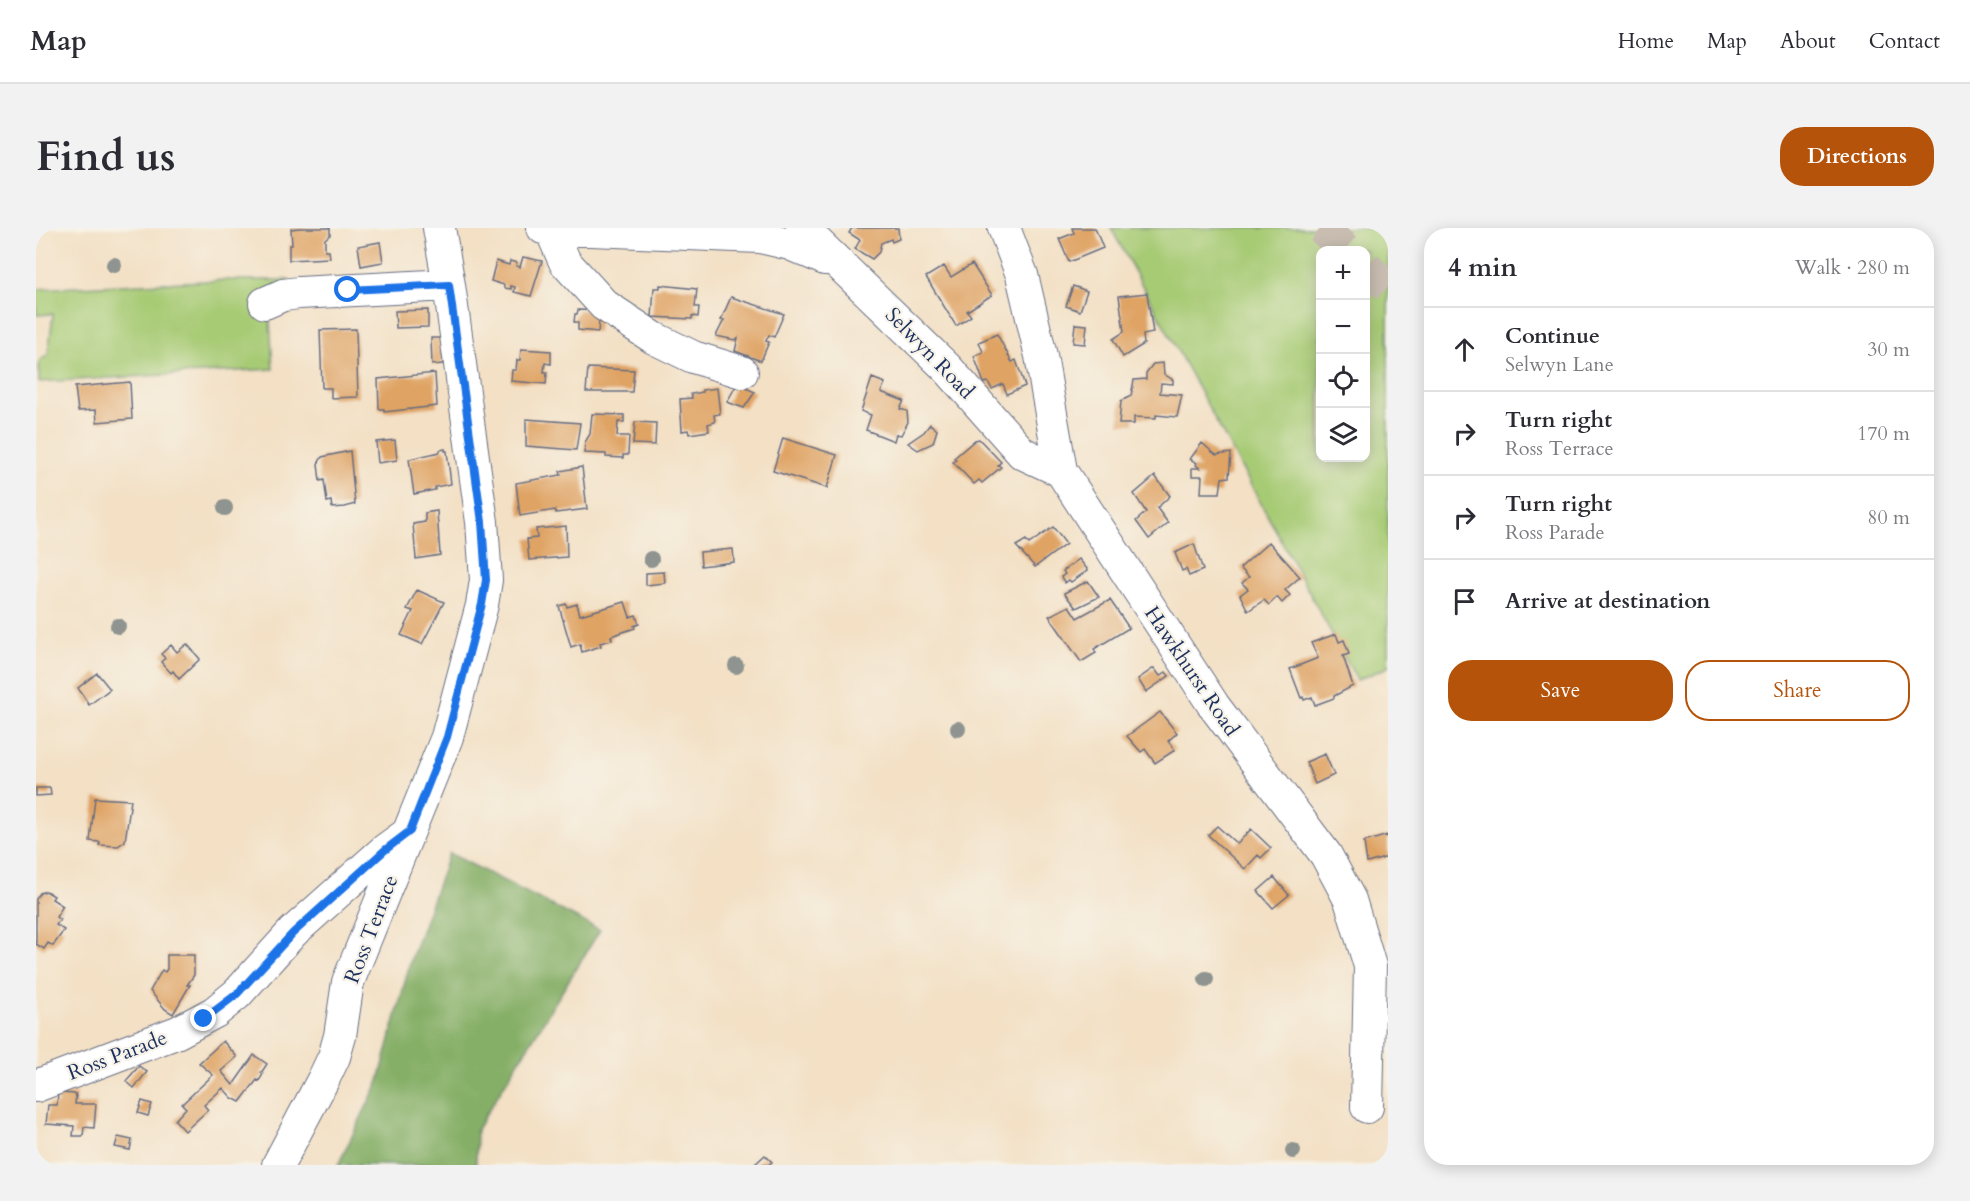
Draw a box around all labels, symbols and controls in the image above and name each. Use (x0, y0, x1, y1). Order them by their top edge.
text: Map (30, 22, 87, 60)
text: Home (1618, 27, 1674, 56)
text: Map (1707, 27, 1747, 56)
text: About (1780, 27, 1836, 56)
text: Contact (1869, 27, 1940, 56)
button: Directions (1780, 127, 1934, 186)
text: Find us (36, 128, 176, 185)
map controls (1316, 246, 1370, 462)
button: + (1316, 246, 1370, 300)
text: 4 min (1448, 250, 1517, 285)
text: Walk · 280 m (1795, 254, 1910, 281)
route start (334, 276, 360, 302)
button: − (1316, 300, 1370, 354)
street label: Selwyn Road (879, 301, 981, 406)
text: Continue (1505, 321, 1600, 351)
icon: ahead (1448, 333, 1481, 366)
text: 30 m (1867, 336, 1910, 363)
text: Selwyn Lane (1505, 351, 1614, 378)
button: locate (1316, 354, 1370, 408)
text: Turn right (1505, 405, 1612, 435)
button: layers (1316, 408, 1370, 462)
icon: right (1448, 417, 1481, 450)
text: 170 m (1857, 420, 1910, 447)
text: Ross Terrace (1505, 435, 1614, 462)
text: Turn right (1505, 489, 1612, 519)
icon: right (1448, 501, 1481, 534)
text: 80 m (1867, 504, 1910, 531)
text: Ross Parade (1505, 519, 1605, 546)
icon: arrive (1448, 585, 1481, 618)
text: Arrive at destination (1505, 586, 1710, 616)
street label: Hawkhurst Road (1137, 601, 1246, 742)
button: Save (1448, 660, 1673, 721)
button: Share (1685, 660, 1910, 721)
street label: Ross Terrace (337, 871, 405, 988)
route end (190, 1005, 216, 1031)
street label: Ross Parade (63, 1023, 171, 1088)

